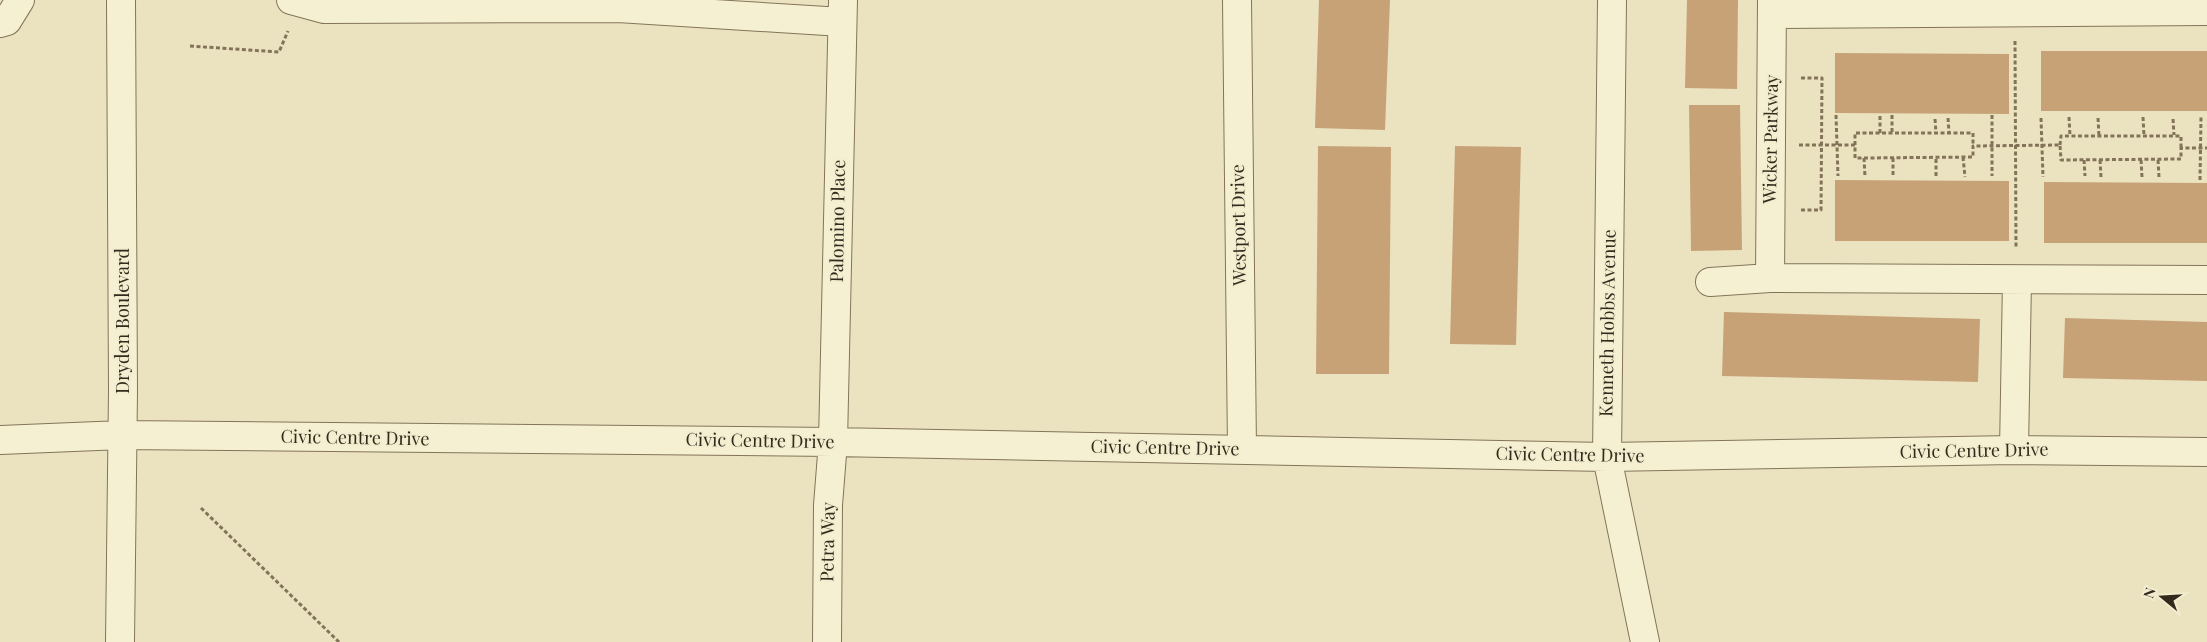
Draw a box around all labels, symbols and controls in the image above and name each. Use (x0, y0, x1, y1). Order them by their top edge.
street label: Wicker Parkway (1757, 74, 1783, 205)
street label: Palomino Place (824, 159, 850, 283)
street label: Westport Drive (1225, 164, 1251, 287)
street label: Kenneth Hobbs Avenue (1593, 229, 1621, 417)
street label: Dryden Boulevard (110, 247, 134, 394)
street label: Civic Centre Drive (280, 424, 430, 450)
street label: Civic Centre Drive (685, 427, 835, 453)
street label: Civic Centre Drive (1090, 434, 1240, 460)
street label: Civic Centre Drive (1899, 437, 2049, 463)
street label: Civic Centre Drive (1495, 441, 1645, 467)
street label: Petra Way (814, 502, 840, 582)
north arrow (2137, 572, 2187, 622)
text: N (2139, 585, 2160, 601)

